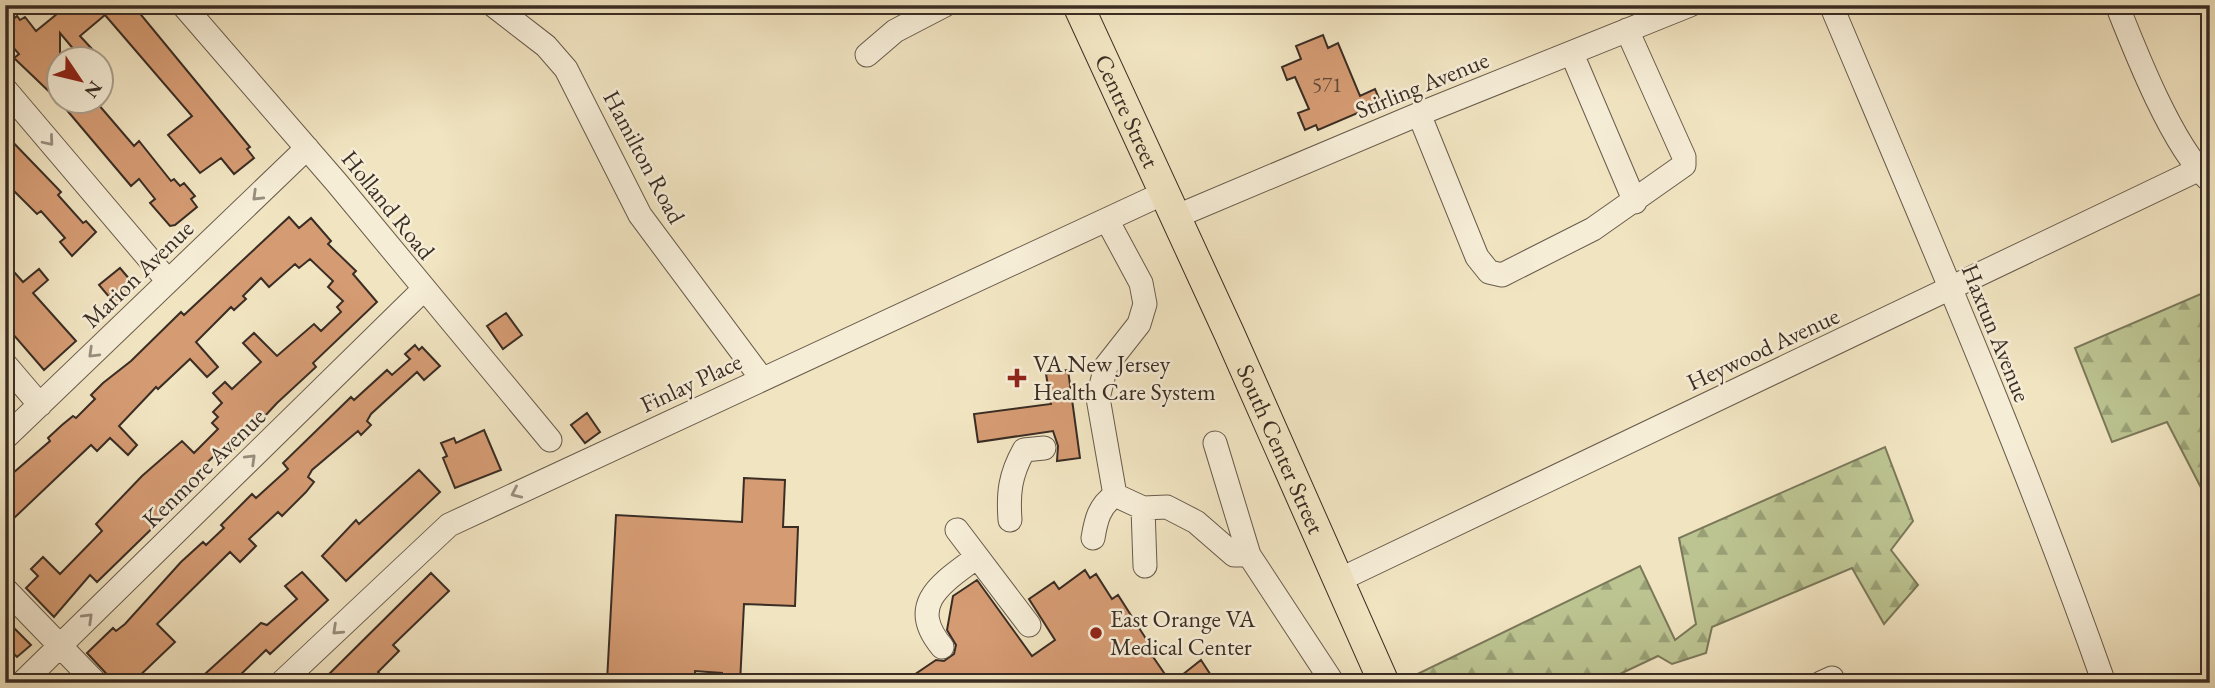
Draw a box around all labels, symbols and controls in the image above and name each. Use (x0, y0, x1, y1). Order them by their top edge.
street label: Stirling Avenue (1351, 44, 1493, 125)
north arrow (46, 46, 116, 116)
street label: Centre Street (1088, 49, 1167, 173)
house number: 571 (1312, 71, 1342, 98)
text: N (79, 76, 108, 103)
street label: Hamilton Road (596, 85, 693, 229)
one-way arrow (41, 133, 53, 146)
street label: Holland Road (335, 144, 442, 266)
one-way arrow (252, 187, 265, 200)
street label: Marion Avenue (76, 213, 200, 334)
street label: Haxtun Avenue (1955, 259, 2038, 406)
street label: Heywood Avenue (1682, 300, 1844, 397)
one-way arrow (89, 345, 102, 358)
street label: Finlay Place (635, 346, 746, 420)
place label: VA New Jersey Health Care System (1033, 348, 1216, 407)
street label: South Center Street (1230, 359, 1332, 539)
marker: VA New Jersey Health Care System (1007, 368, 1027, 388)
street label: Kenmore Avenue (135, 401, 272, 534)
one-way arrow (242, 454, 255, 467)
one-way arrow (511, 485, 523, 499)
place label: East Orange VA Medical Center (1110, 603, 1256, 662)
one-way arrow (80, 613, 93, 626)
one-way arrow (332, 622, 345, 634)
marker: East Orange VA Medical Center (1088, 625, 1104, 641)

